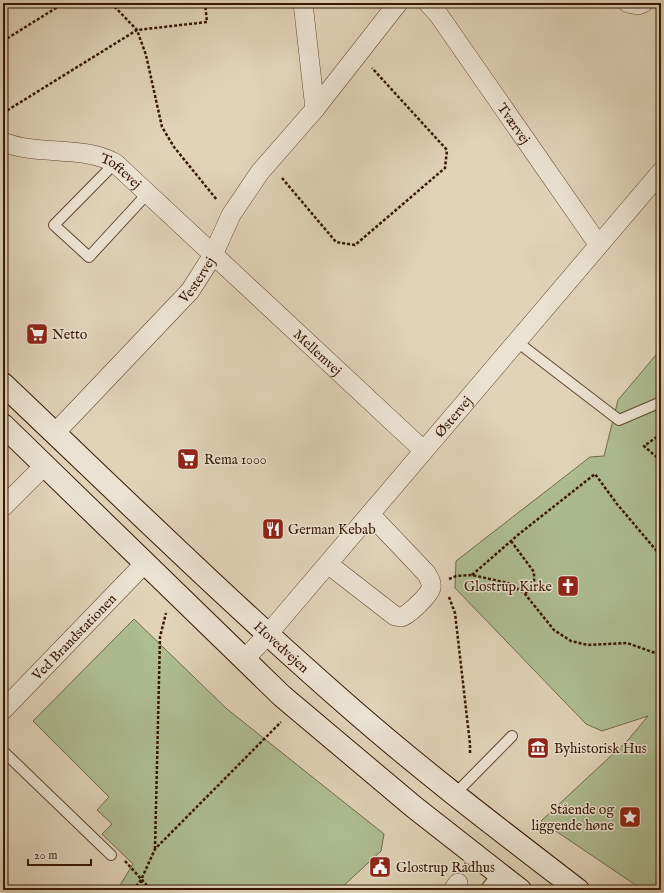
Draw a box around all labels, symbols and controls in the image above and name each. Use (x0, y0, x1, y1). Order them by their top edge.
street label: Tværvej (493, 100, 534, 148)
street label: Toftevej (98, 150, 145, 193)
street label: Vestervej (175, 254, 219, 308)
supermarket icon: Netto (24, 321, 50, 347)
place label: Netto (52, 326, 88, 344)
street label: Mellemvej (289, 326, 345, 380)
street label: Østervej (431, 393, 476, 442)
supermarket icon: Rema 1000 (175, 446, 201, 472)
place label: Rema 1000 (204, 451, 267, 469)
restaurant icon: German Kebab (260, 516, 286, 542)
place label: German Kebab (288, 521, 376, 539)
church icon: Glostrup Kirke (555, 573, 581, 599)
place label: Glostrup Kirke (464, 578, 553, 596)
street label: Ved Brandstationen (28, 590, 121, 685)
street label: Hovedvejen (249, 618, 313, 678)
museum icon: Byhistorisk Hus (525, 735, 551, 761)
place label: Byhistorisk Hus (554, 740, 647, 758)
place label: Stående og liggende høne (532, 801, 615, 835)
place icon: Stående og liggende høne (617, 804, 643, 830)
scale bar (28, 841, 91, 867)
text: 20 m (34, 848, 57, 863)
public building icon: Glostrup Rådhus (367, 854, 393, 880)
place label: Glostrup Rådhus (396, 859, 495, 877)

